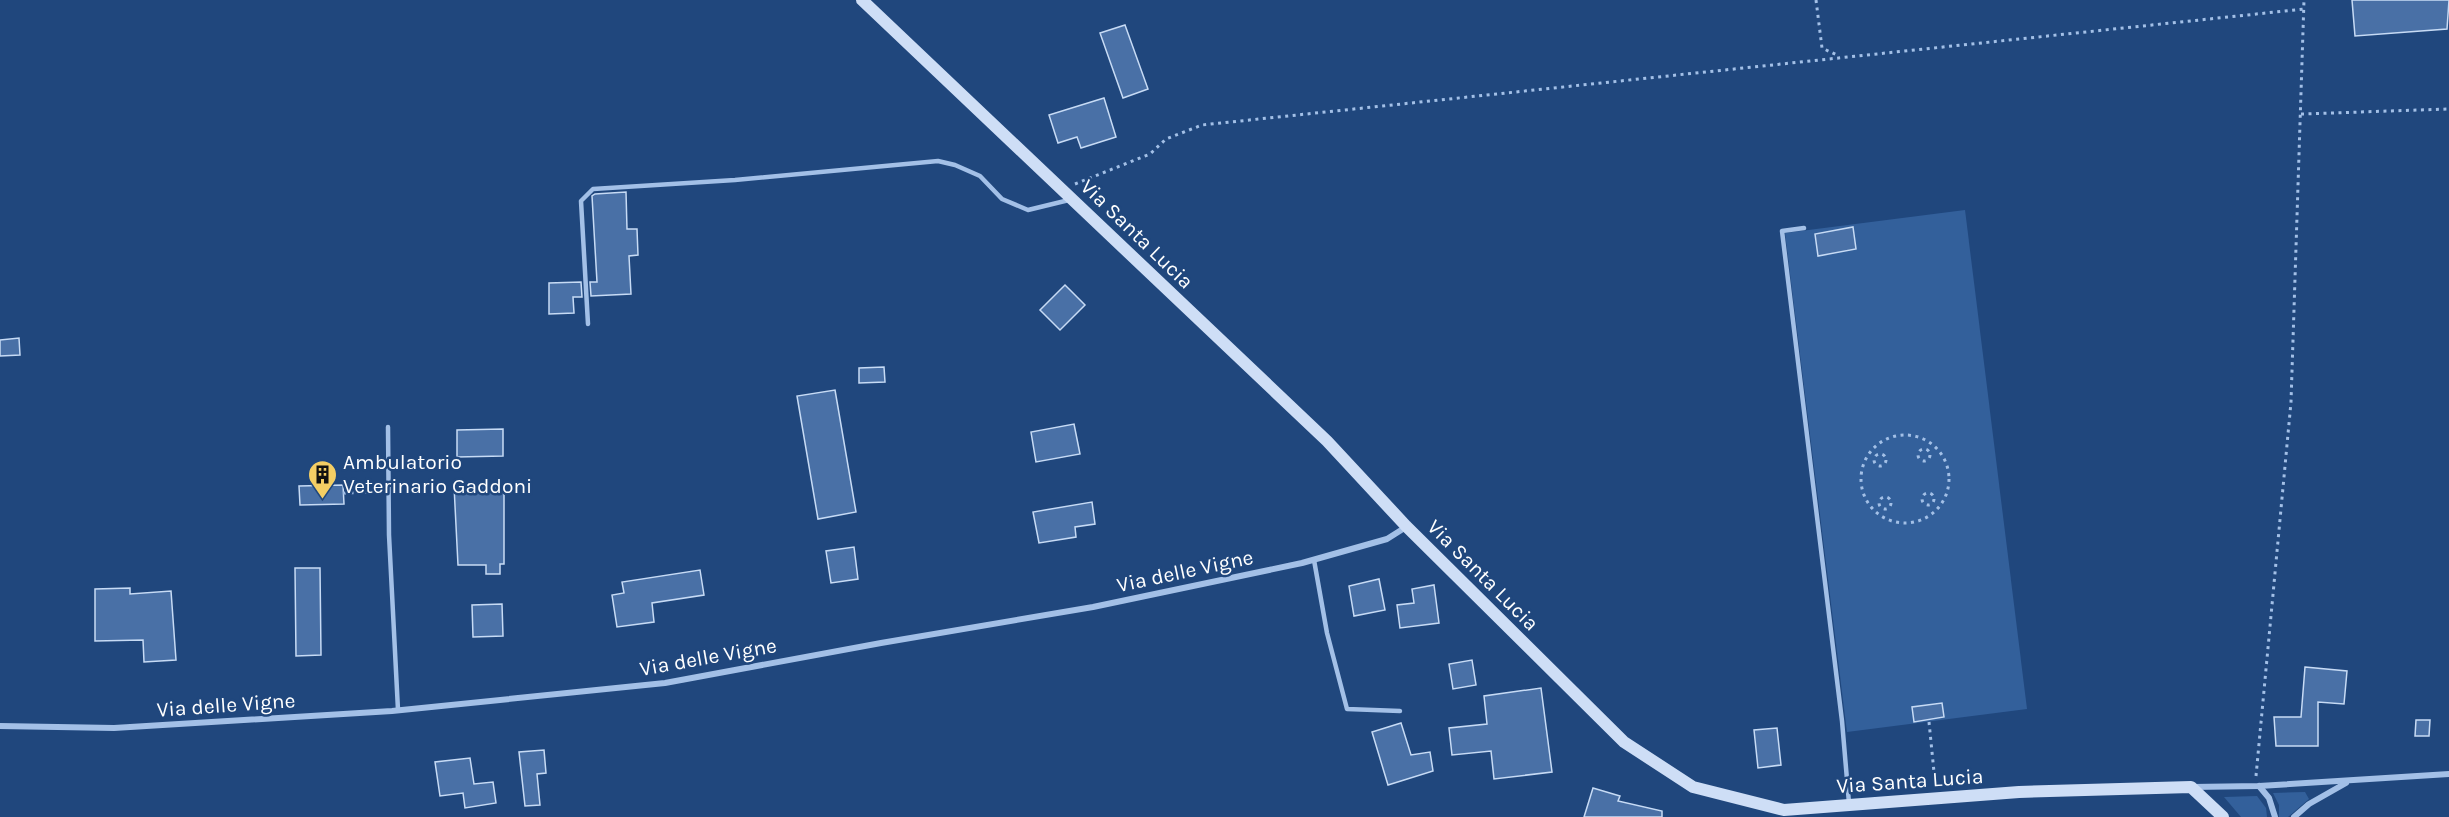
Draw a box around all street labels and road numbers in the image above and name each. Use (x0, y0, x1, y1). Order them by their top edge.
street label: Via Santa Lucia (1076, 174, 1198, 294)
street label: Via Santa Lucia (1422, 514, 1544, 636)
street label: Via delle Vigne (1115, 545, 1255, 597)
street label: Via delle Vigne (638, 633, 778, 681)
street label: Via delle Vigne (156, 688, 296, 722)
street label: Via Santa Lucia (1836, 764, 1984, 798)

